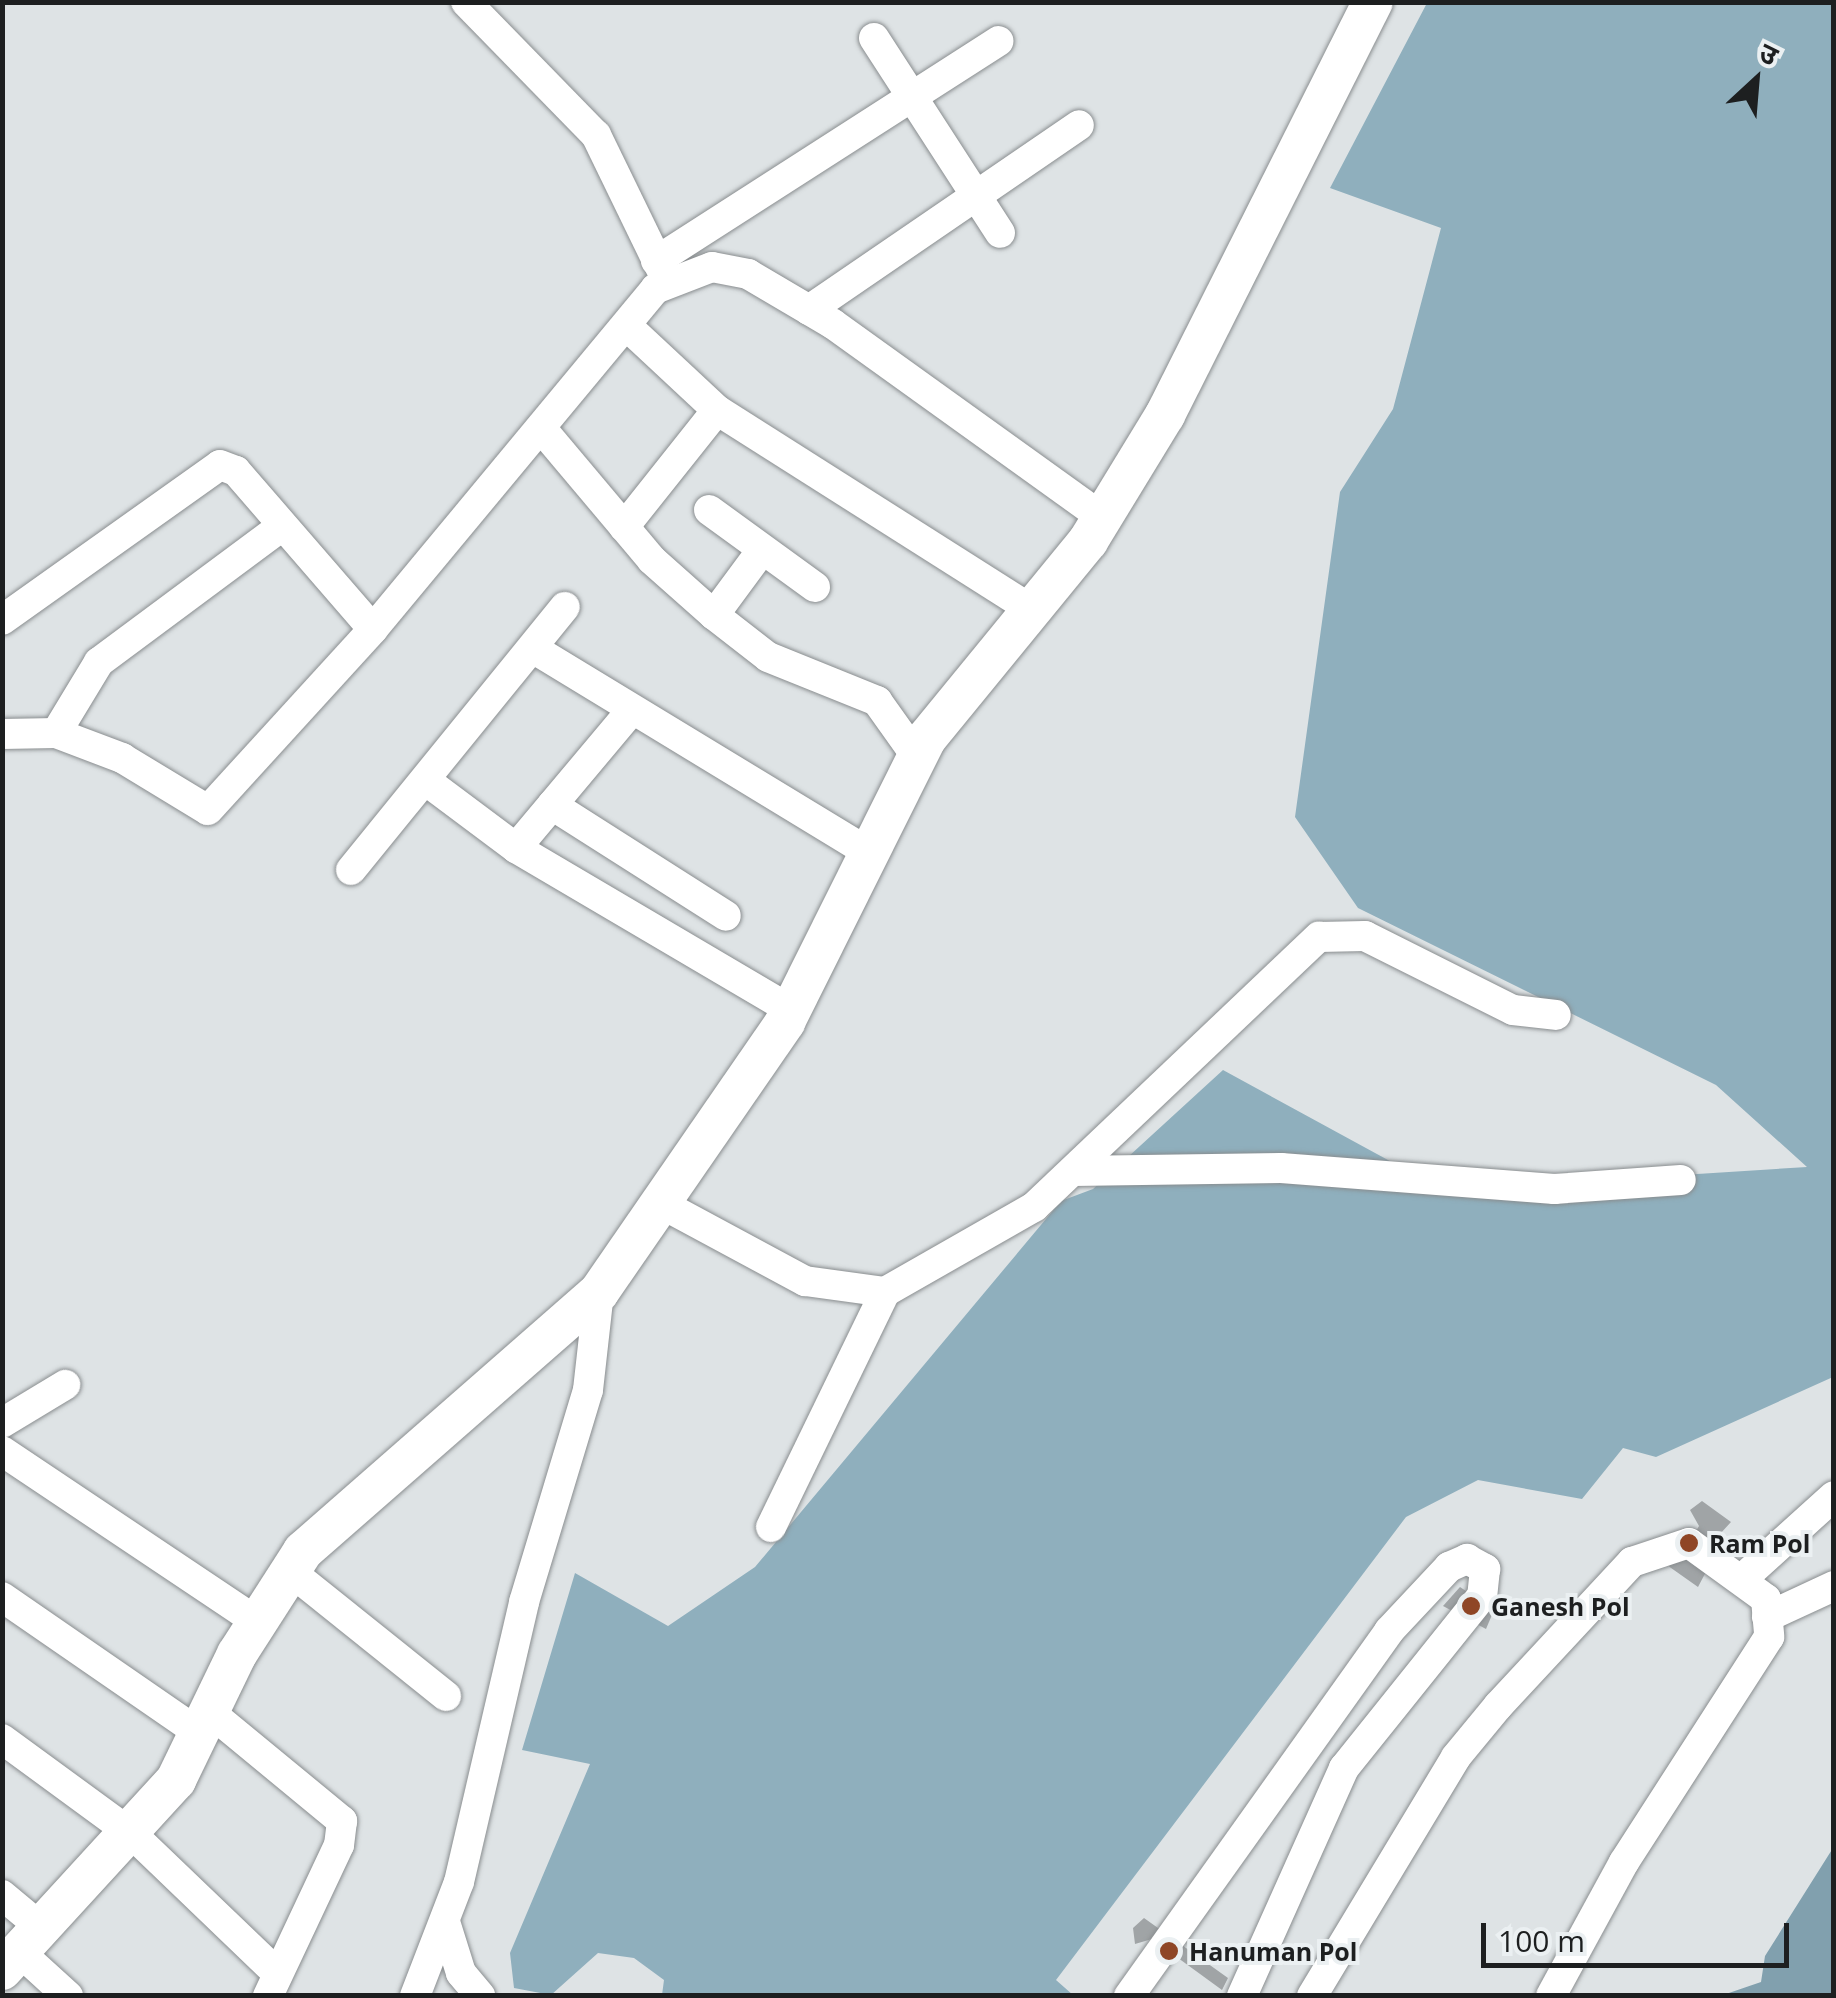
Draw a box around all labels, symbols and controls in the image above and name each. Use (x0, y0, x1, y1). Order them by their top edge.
north arrow (1706, 30, 1806, 130)
text: उ (1753, 32, 1785, 74)
place label: Ram Pol (1709, 1528, 1810, 1558)
marker: Ram Pol (1678, 1532, 1700, 1554)
place label: Ganesh Pol (1491, 1591, 1630, 1621)
marker: Ganesh Pol (1460, 1595, 1482, 1617)
scale bar (1486, 1903, 1794, 1965)
text: 100 m (1498, 1920, 1585, 1961)
place label: Hanuman Pol (1189, 1936, 1357, 1966)
marker: Hanuman Pol (1158, 1940, 1180, 1962)

